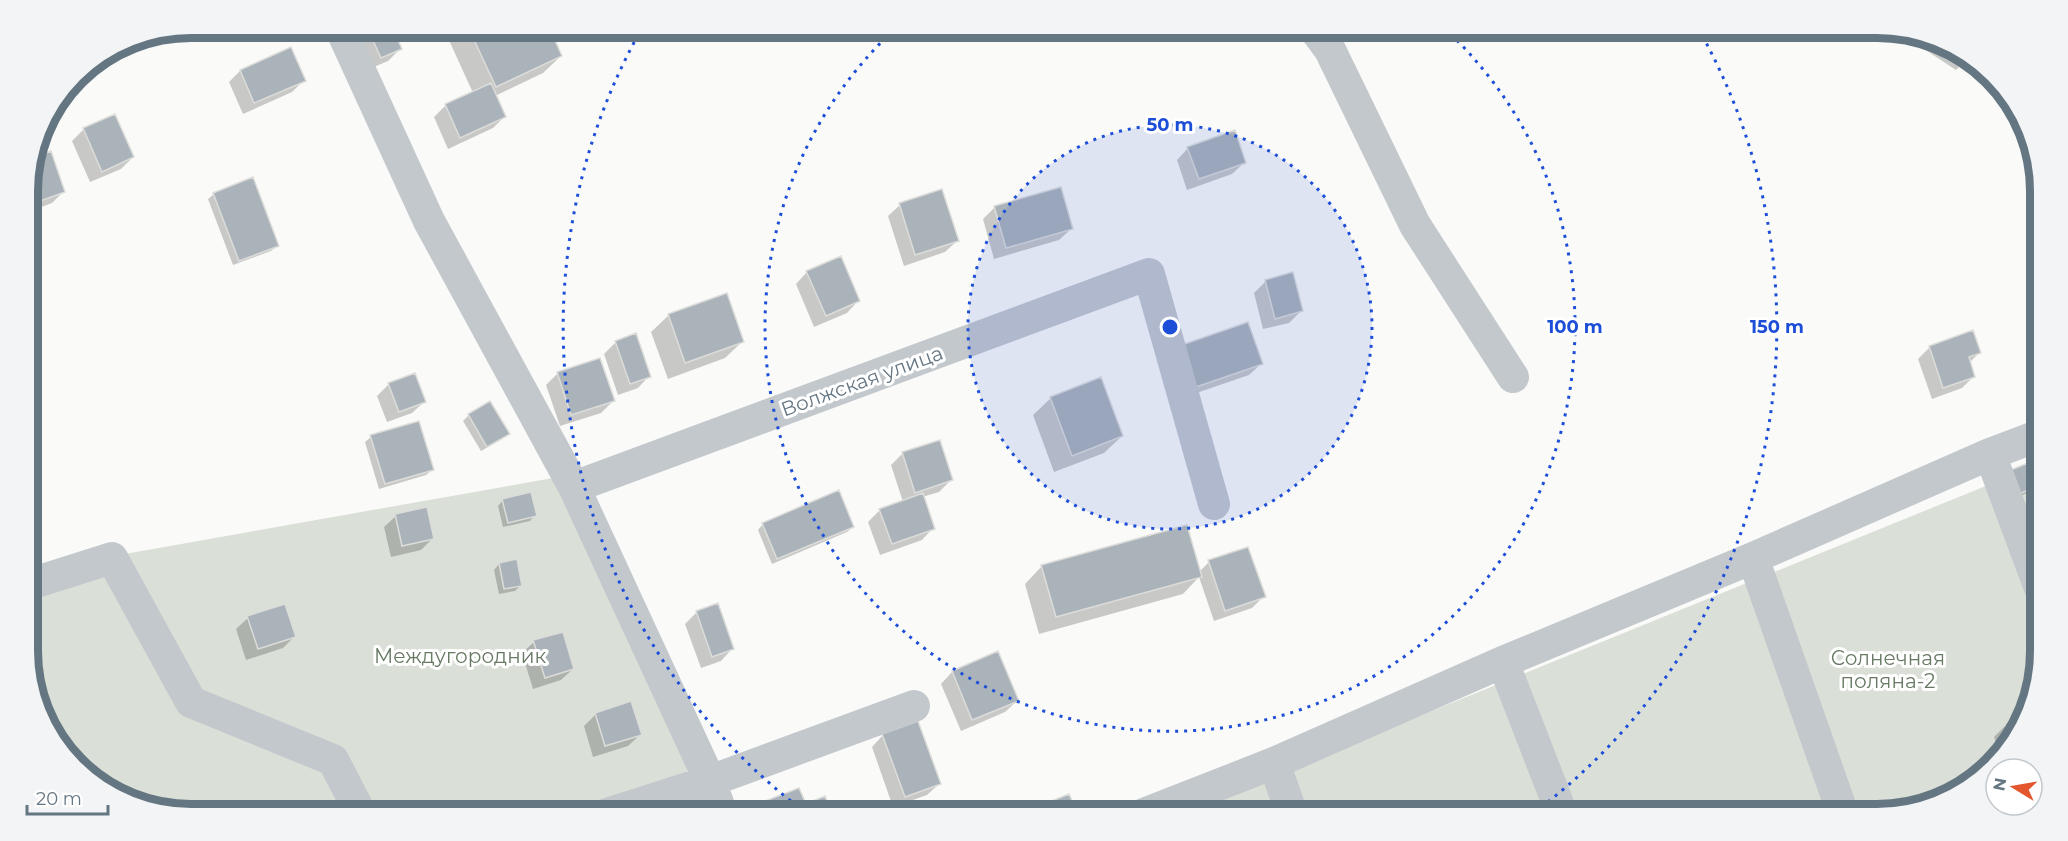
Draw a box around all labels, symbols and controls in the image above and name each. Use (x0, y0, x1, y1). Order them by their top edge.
text: 50 m (1147, 114, 1193, 136)
text: 100 m (1547, 316, 1603, 338)
text: 150 m (1750, 316, 1804, 338)
centre of rings (1160, 317, 1180, 337)
street label: Волжская улица (778, 341, 946, 421)
park label: Междугородник (374, 644, 546, 668)
park label: Солнечная поляна-2 (1831, 646, 1945, 693)
north arrow (1984, 757, 2044, 817)
text: N (1989, 776, 2010, 792)
scale bar (27, 778, 108, 816)
text: 20 m (36, 788, 82, 810)

